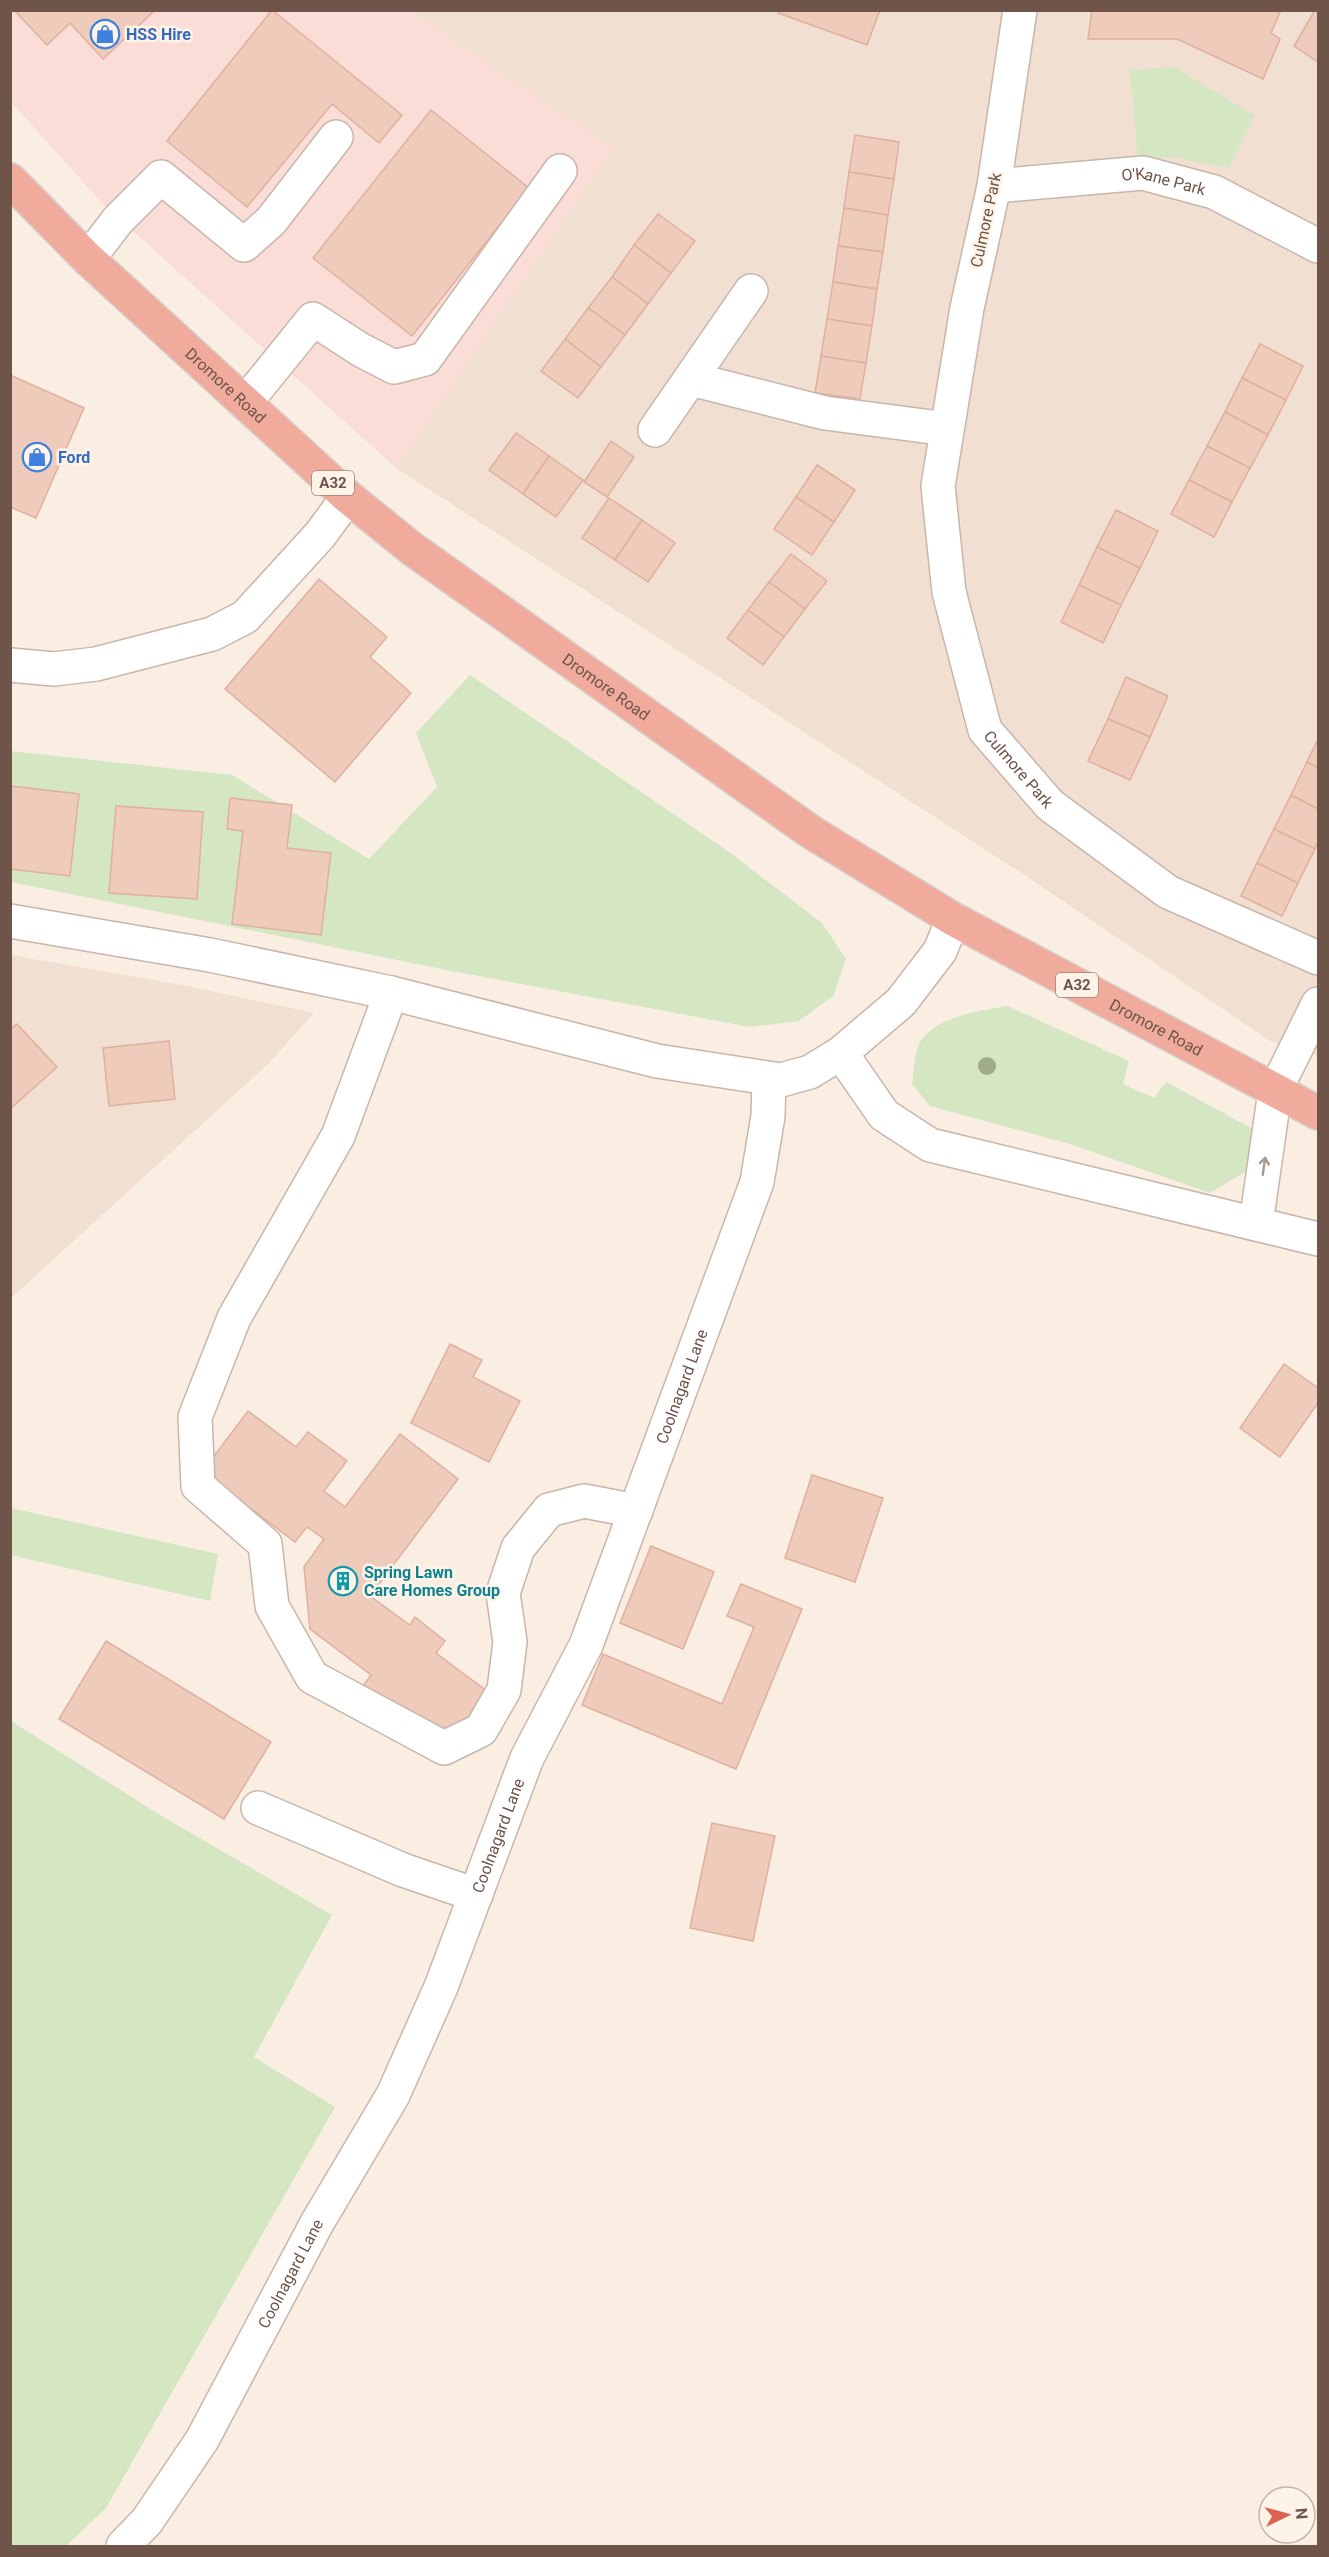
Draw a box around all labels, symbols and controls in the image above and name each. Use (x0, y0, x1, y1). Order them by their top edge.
shop icon: HSS Hire (89, 18, 121, 50)
place label: HSS Hire (126, 25, 191, 44)
street label: O'Kane Park (1121, 163, 1209, 199)
street label: Culmore Park (967, 170, 1005, 269)
street label: Dromore Road (182, 344, 270, 427)
shop icon: Ford (21, 441, 53, 473)
place label: Ford (58, 448, 90, 467)
road number: A32 (312, 471, 354, 495)
street label: Dromore Road (559, 649, 654, 724)
street label: Culmore Park (980, 726, 1058, 812)
road number: A32 (1056, 973, 1098, 997)
street label: Dromore Road (1107, 995, 1206, 1060)
one-way arrow (1259, 1156, 1270, 1176)
street label: Coolnagard Lane (652, 1326, 711, 1446)
place label: Spring Lawn Care Homes Group (364, 1563, 500, 1600)
building icon: Spring Lawn Care Homes Group (327, 1565, 359, 1597)
street label: Coolnagard Lane (468, 1776, 528, 1895)
street label: Coolnagard Lane (254, 2216, 327, 2331)
north arrow (1257, 2485, 1317, 2545)
text: N (1291, 2507, 1311, 2520)

